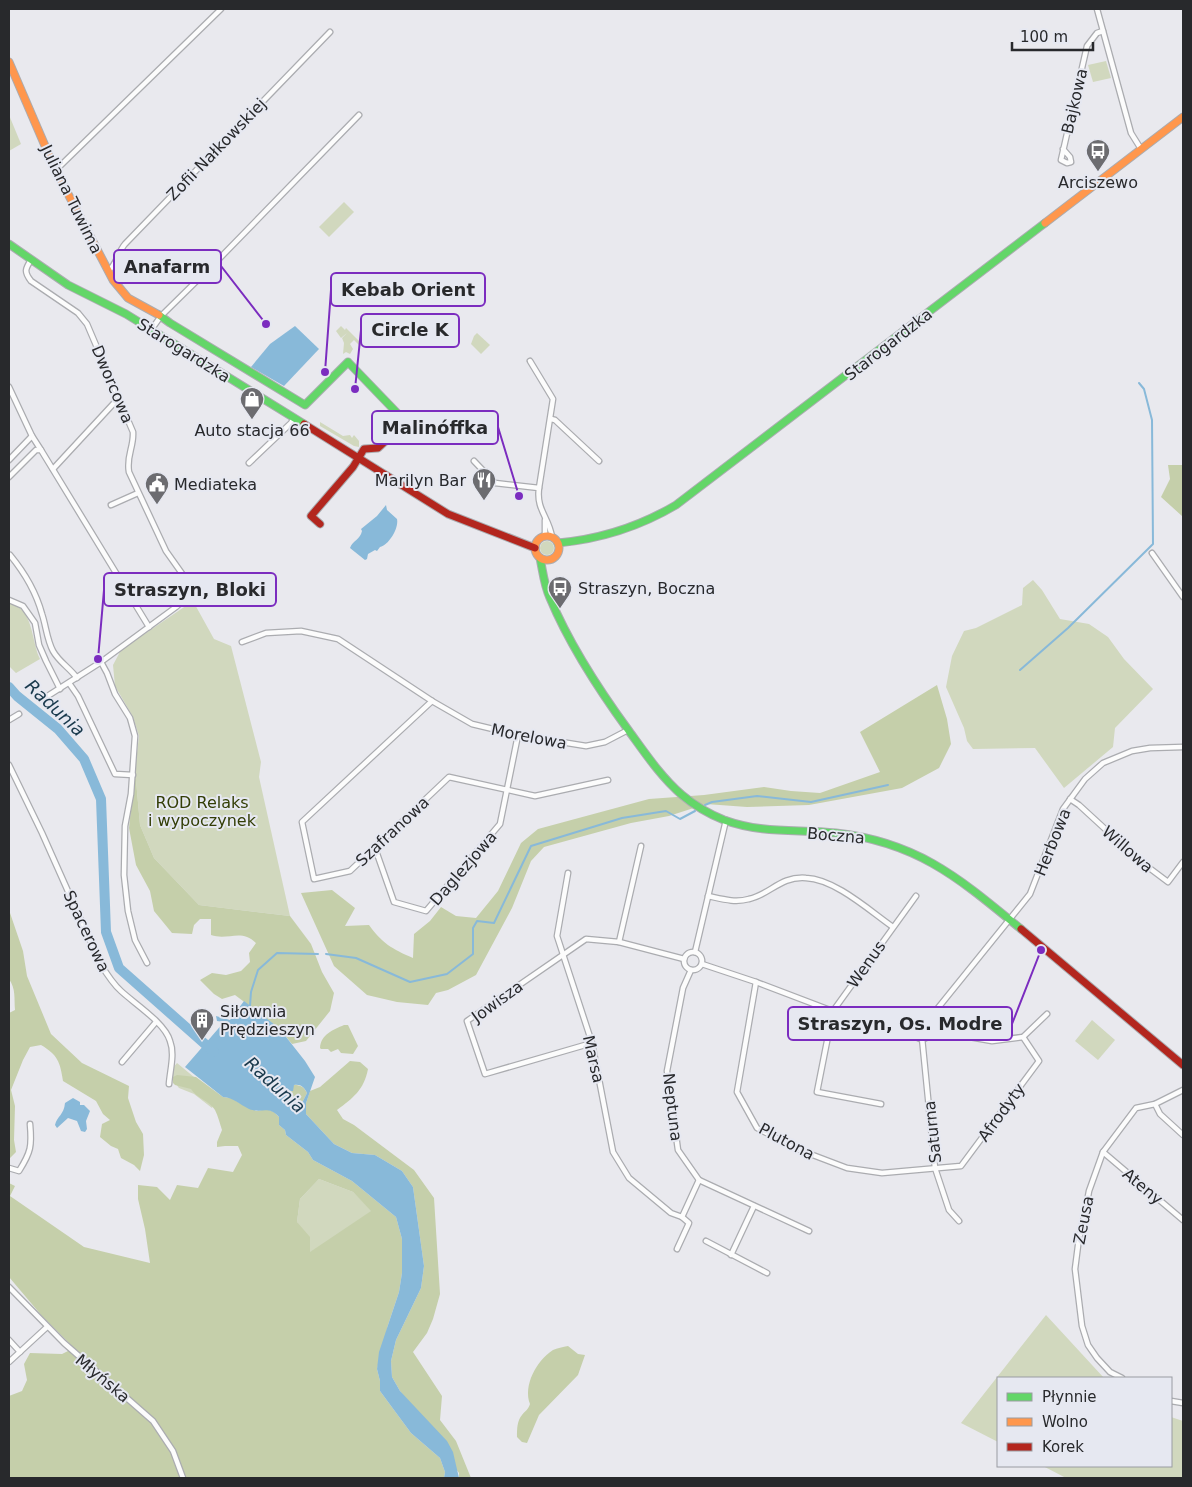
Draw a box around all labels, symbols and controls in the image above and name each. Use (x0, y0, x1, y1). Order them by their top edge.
scale bar (1012, 20, 1093, 52)
text: 100 m (1020, 28, 1068, 46)
street label: Bajkowa (1058, 67, 1091, 136)
street label: Zofii Nałkowskiej (163, 94, 270, 204)
bus stop icon: Arciszewo (1085, 138, 1111, 172)
street label: Juliana Tuwima (36, 141, 106, 257)
place label: Arciszewo (1058, 173, 1138, 192)
callout: Anafarm (114, 250, 221, 283)
text: Anafarm (124, 256, 210, 277)
callout: Kebab Orient (331, 273, 485, 306)
text: Kebab Orient (341, 279, 475, 300)
street label: Starogardzka (841, 304, 936, 384)
street label: Starogardzka (134, 314, 234, 387)
callout: Circle K (361, 314, 459, 347)
text: Circle K (371, 319, 450, 340)
street label: Dworcowa (88, 342, 137, 426)
shop icon: Auto stacja 66 (239, 386, 265, 420)
callout: Malinóffka (372, 411, 498, 444)
text: Malinóffka (382, 417, 488, 438)
place label: Auto stacja 66 (194, 421, 310, 440)
restaurant icon: Marilyn Bar (471, 467, 497, 501)
public building icon: Mediateka (144, 471, 170, 505)
place label: Marilyn Bar (375, 471, 466, 490)
place label: Mediateka (174, 475, 257, 494)
callout: Straszyn, Bloki (104, 573, 276, 606)
bus stop icon: Straszyn, Boczna (547, 575, 573, 609)
text: Straszyn, Bloki (114, 579, 266, 600)
place label: Straszyn, Boczna (578, 579, 715, 598)
water label: Radunia (21, 675, 89, 740)
street label: Morelowa (489, 720, 568, 753)
park label: ROD Relaks i wypoczynek (148, 793, 257, 830)
street label: Szafranowa (352, 793, 433, 870)
street label: Herbowa (1030, 806, 1075, 879)
street label: Willowa (1098, 822, 1157, 877)
street label: Boczna (806, 824, 866, 847)
street label: Daglezjowa (426, 827, 501, 909)
street label: Spacerowa (59, 887, 114, 975)
street label: Wenus (843, 937, 889, 992)
street label: Jowisza (467, 977, 527, 1027)
place label: Siłownia Prędzieszyn (220, 1002, 315, 1039)
building icon: Siłownia Prędzieszyn (189, 1007, 215, 1041)
callout: Straszyn, Os. Modre (788, 1007, 1012, 1040)
text: Straszyn, Os. Modre (798, 1013, 1002, 1034)
street label: Marsa (579, 1033, 608, 1085)
water label: Radunia (241, 1052, 310, 1117)
street label: Neptuna (659, 1072, 686, 1142)
street label: Afrodyty (974, 1079, 1029, 1145)
street label: Saturna (920, 1100, 945, 1164)
street label: Plutona (756, 1119, 818, 1164)
street label: Ateny (1119, 1164, 1167, 1209)
street label: Zeusa (1069, 1194, 1098, 1246)
street label: Młyńska (72, 1350, 134, 1407)
legend (997, 1377, 1172, 1467)
text: Płynnie (1042, 1388, 1097, 1406)
text: Wolno (1042, 1413, 1088, 1431)
text: Korek (1042, 1438, 1084, 1456)

